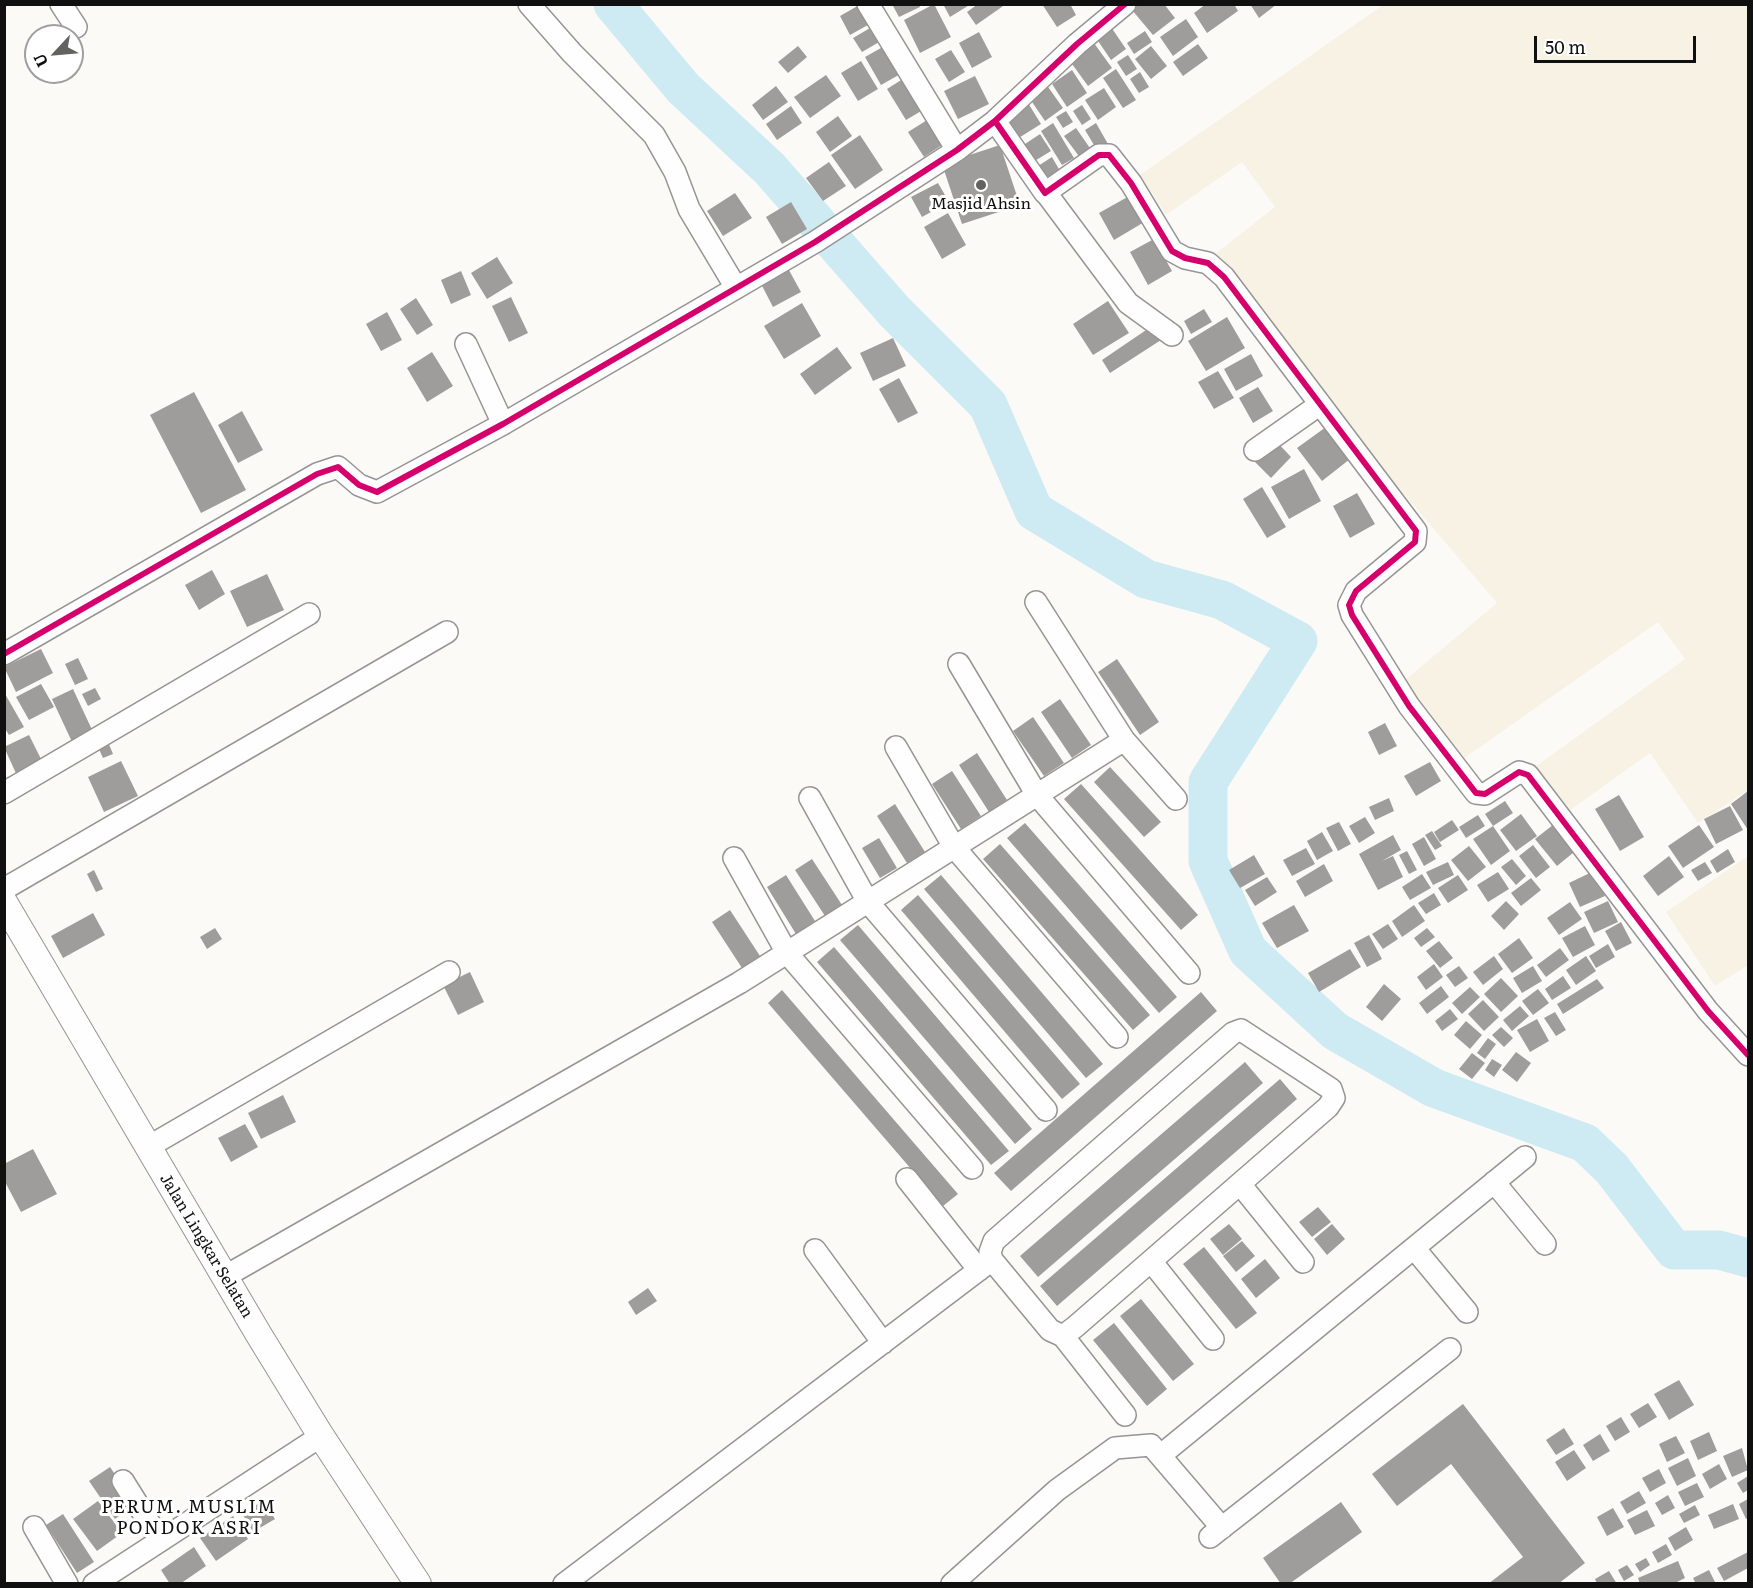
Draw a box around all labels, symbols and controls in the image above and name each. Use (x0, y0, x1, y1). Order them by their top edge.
north arrow (24, 24, 84, 84)
scale bar (1537, 24, 1699, 62)
text: 50 m (1545, 33, 1586, 60)
text: U (26, 50, 53, 72)
marker: Masjid Ahsin (974, 178, 988, 192)
place label: Masjid Ahsin (931, 194, 1031, 214)
street label: Jalan Lingkar Selatan (155, 1170, 257, 1322)
district label: PERUM. MUSLIM PONDOK ASRI (101, 1497, 277, 1540)

